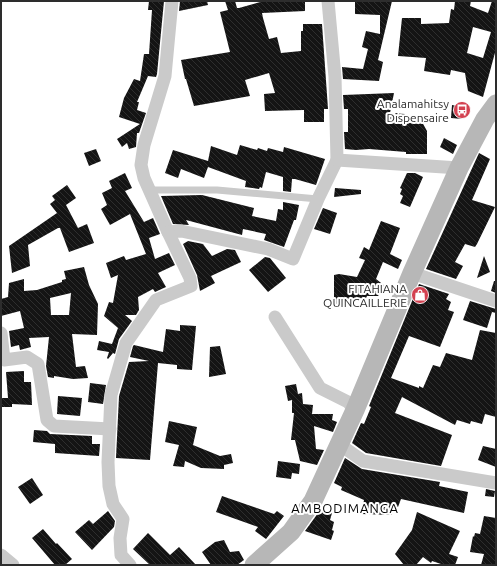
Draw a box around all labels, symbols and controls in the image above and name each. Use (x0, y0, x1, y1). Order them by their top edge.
place label: Analamahitsy Dispensaire (377, 97, 449, 124)
bus stop icon: Analamahitsy Dispensaire (452, 100, 472, 120)
place label: FITAHIANA QUINCAILLERIE (323, 282, 407, 309)
shop icon: FITAHIANA QUINCAILLERIE (410, 285, 430, 305)
district label: AMBODIMANGA (291, 501, 399, 515)

